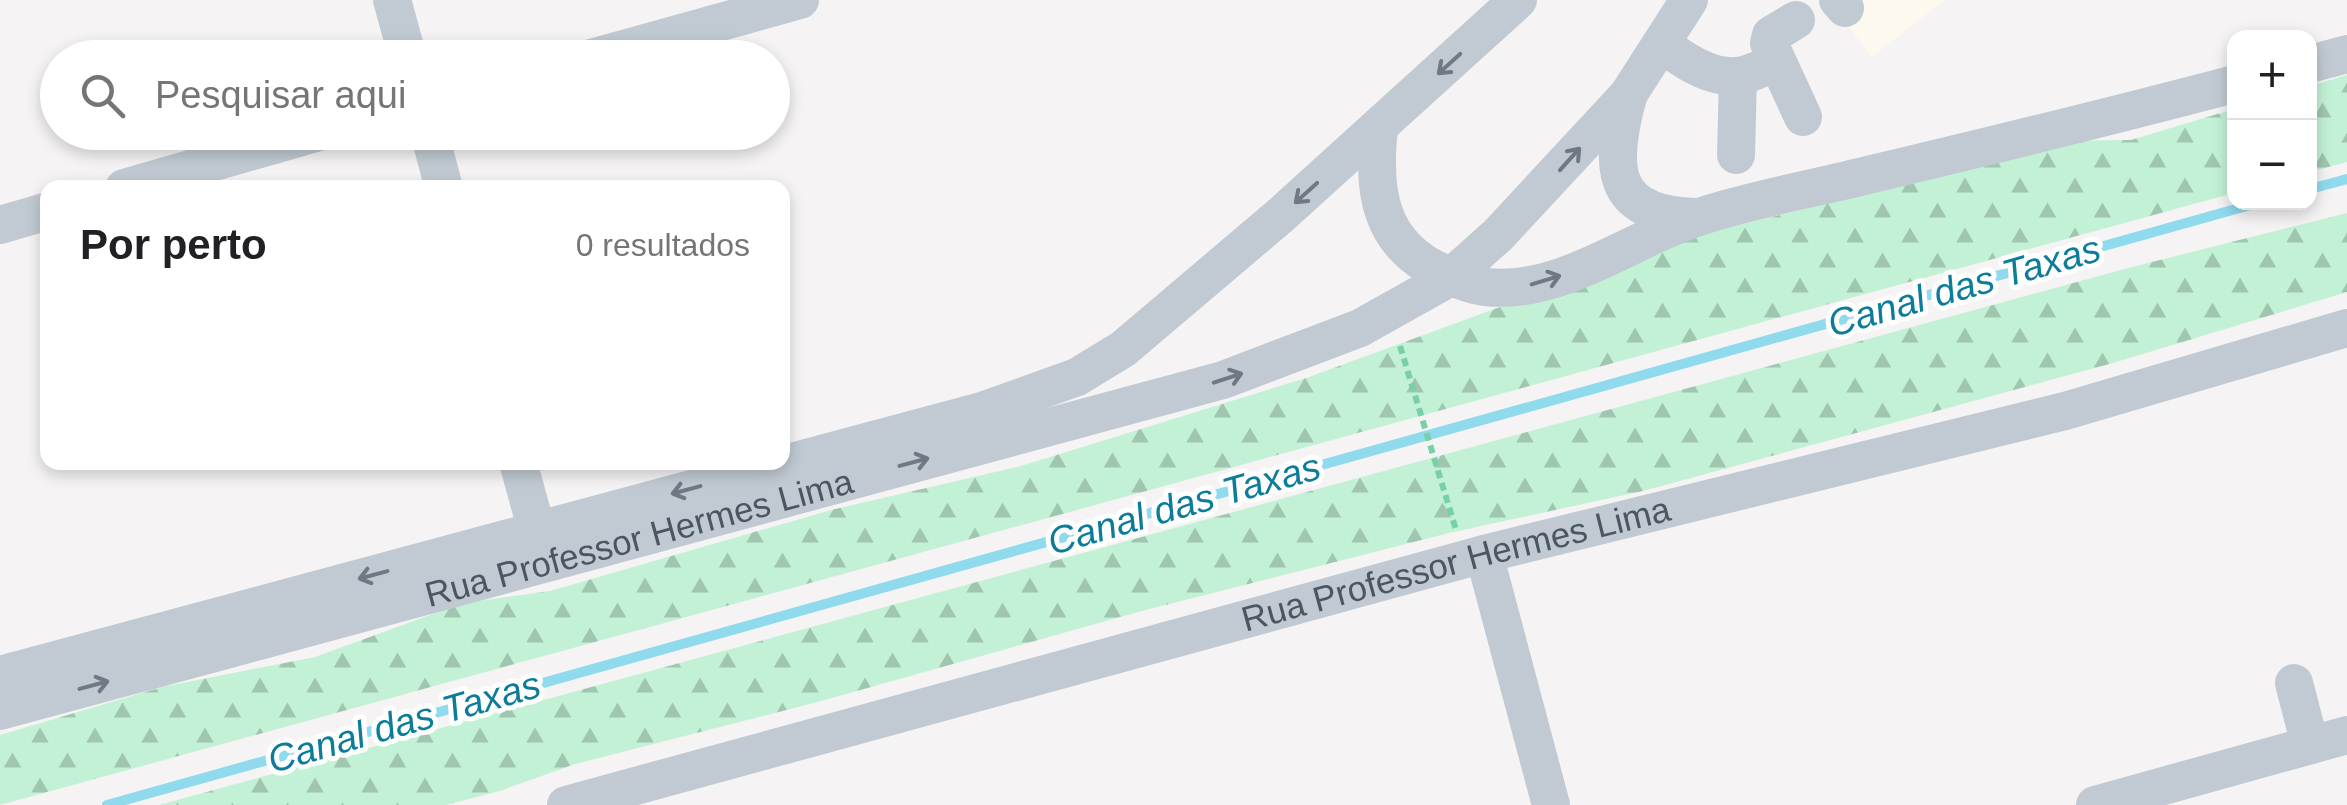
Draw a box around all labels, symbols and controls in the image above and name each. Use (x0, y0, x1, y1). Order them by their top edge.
map controls (2227, 30, 2317, 210)
button: + (2227, 30, 2317, 120)
search box (40, 40, 790, 150)
one-way arrow (1437, 52, 1461, 76)
icon: search (75, 68, 130, 123)
text: Pesquisar aqui (155, 74, 406, 116)
button: − (2227, 120, 2317, 210)
one-way arrow (1558, 147, 1581, 172)
one-way arrow (1294, 181, 1319, 204)
text: Por perto (80, 221, 267, 268)
text: 0 resultados (576, 227, 750, 263)
water label: Canal das Taxas (1823, 227, 2105, 345)
one-way arrow (1530, 269, 1561, 287)
one-way arrow (1212, 368, 1244, 386)
water label: Canal das Taxas (1043, 445, 1325, 563)
one-way arrow (898, 451, 929, 470)
street label: Rua Professor Hermes Lima (421, 461, 858, 614)
one-way arrow (671, 482, 703, 501)
street label: Rua Professor Hermes Lima (1237, 489, 1675, 638)
one-way arrow (358, 566, 389, 585)
water label: Canal das Taxas (263, 663, 545, 781)
one-way arrow (78, 675, 109, 694)

